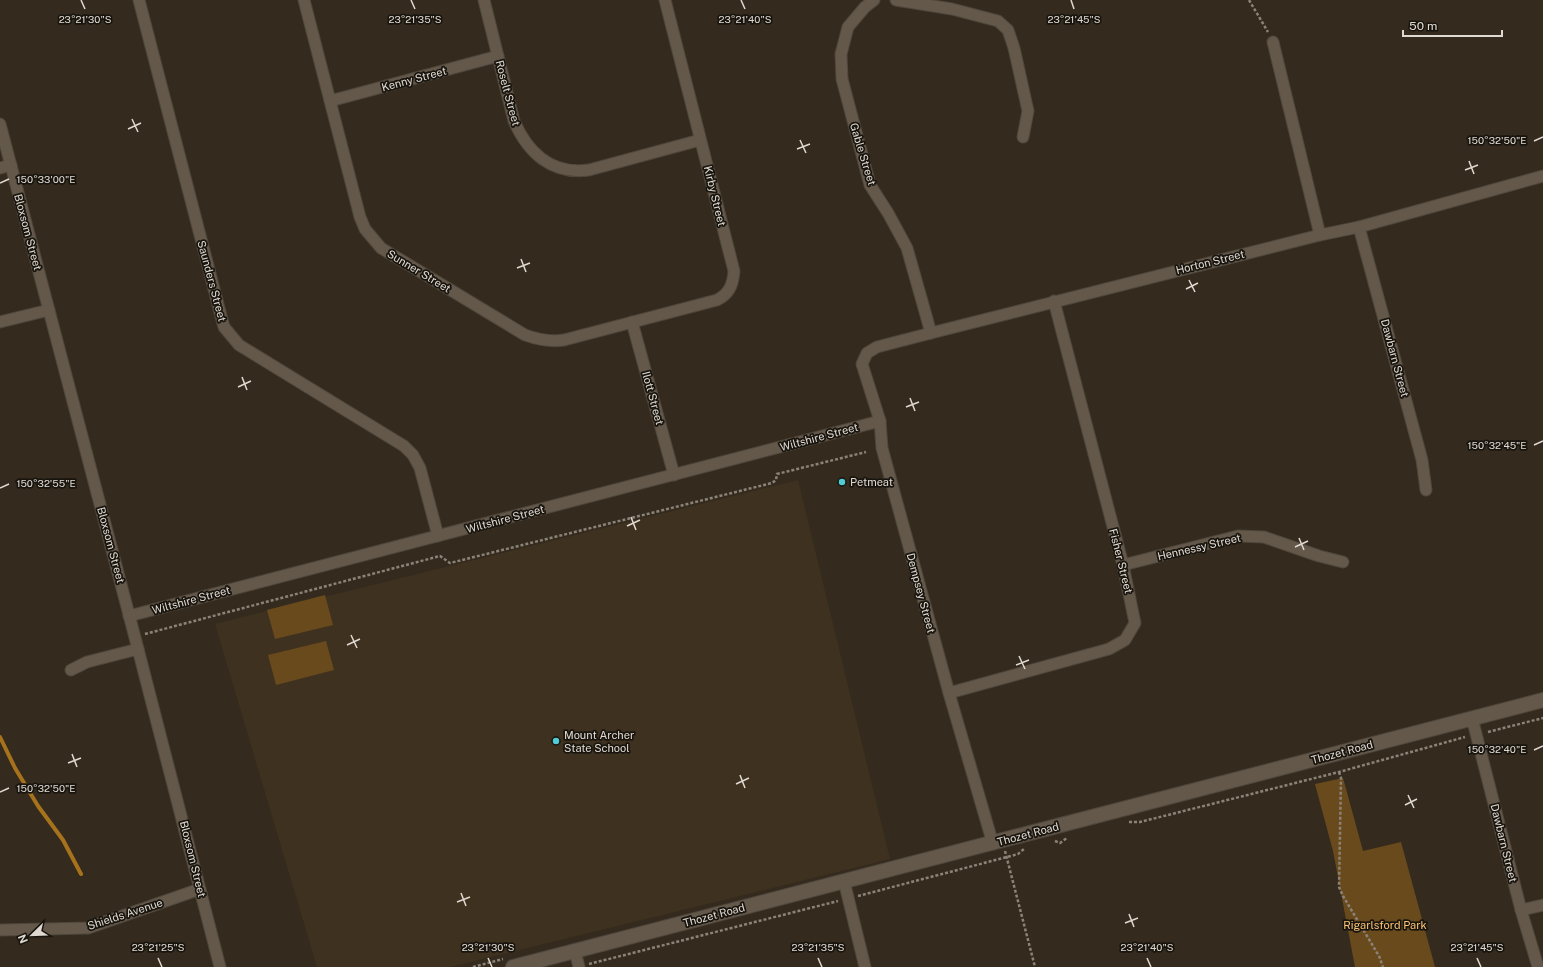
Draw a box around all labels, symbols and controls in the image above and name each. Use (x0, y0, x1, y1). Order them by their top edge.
scale bar (1403, 12, 1502, 38)
text: 23°21'30"S (59, 13, 112, 25)
text: 23°21'35"S (388, 13, 442, 25)
text: 23°21'40"S (719, 13, 772, 25)
text: 23°21'45"S (1048, 13, 1101, 25)
text: 50 m (1409, 19, 1437, 33)
street label: Roselt Street (494, 59, 522, 127)
street label: Kenny Street (380, 65, 448, 93)
street label: Gable Street (848, 121, 878, 187)
text: 150°32'50"E (1468, 134, 1526, 146)
street label: Kirby Street (702, 165, 728, 227)
text: 150°33'00"E (17, 173, 75, 185)
street label: Bloxsom Street (12, 193, 44, 271)
street label: Saunders Street (195, 239, 229, 323)
street label: Sunner Street (385, 247, 453, 295)
street label: Horton Street (1174, 248, 1246, 276)
street label: Dawbarn Street (1379, 318, 1411, 398)
street label: Ilott Street (640, 370, 666, 426)
street label: Wiltshire Street (779, 421, 859, 453)
text: 150°32'45"E (1467, 439, 1527, 451)
place label: Petmeat (850, 476, 893, 488)
text: 150°32'55"E (16, 477, 76, 489)
marker: Petmeat (837, 477, 847, 487)
street label: Wiltshire Street (465, 503, 545, 535)
street label: Bloxsom Street (95, 506, 127, 584)
street label: Fisher Street (1107, 527, 1135, 595)
street label: Hennessy Street (1156, 532, 1242, 562)
street label: Dempsey Street (905, 552, 937, 634)
street label: Wiltshire Street (151, 584, 231, 616)
place label: Mount Archer State School (564, 729, 634, 754)
marker: Mount Archer State School (551, 736, 561, 746)
street label: Thozet Road (1310, 738, 1374, 766)
text: 150°32'40"E (1468, 743, 1526, 755)
text: 150°32'50"E (17, 782, 75, 794)
street label: Dawbarn Street (1488, 803, 1520, 883)
street label: Bloxsom Street (178, 819, 208, 899)
street label: Thozet Road (996, 820, 1060, 848)
street label: Shields Avenue (86, 896, 164, 932)
street label: Thozet Road (682, 901, 746, 929)
north arrow (12, 915, 52, 955)
park label: Rigarlsford Park (1343, 919, 1427, 931)
text: N (16, 933, 30, 945)
text: 23°21'25"S (132, 941, 185, 953)
text: 23°21'30"S (462, 941, 515, 953)
text: 23°21'35"S (791, 941, 845, 953)
text: 23°21'40"S (1121, 941, 1174, 953)
text: 23°21'45"S (1451, 941, 1504, 953)

